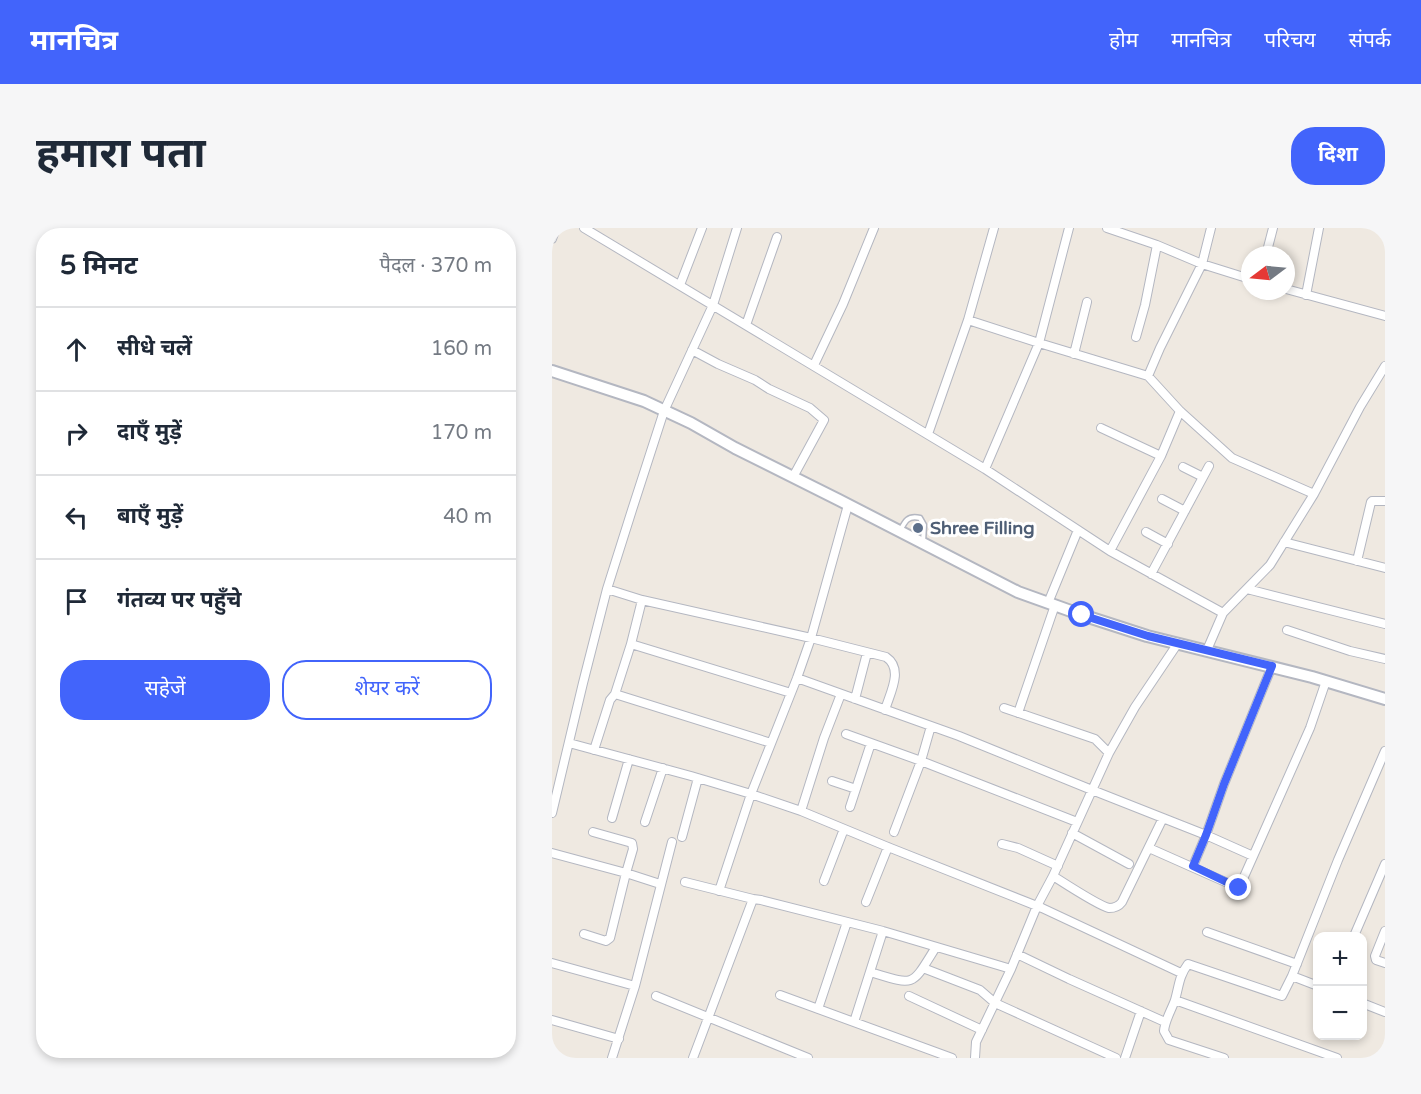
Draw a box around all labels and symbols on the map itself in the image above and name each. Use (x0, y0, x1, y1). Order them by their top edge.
north arrow (1241, 246, 1295, 300)
place label: Shree Filling (930, 517, 1035, 539)
marker: Shree Filling (911, 521, 925, 535)
route start (1068, 601, 1094, 627)
route end (1225, 874, 1251, 900)

